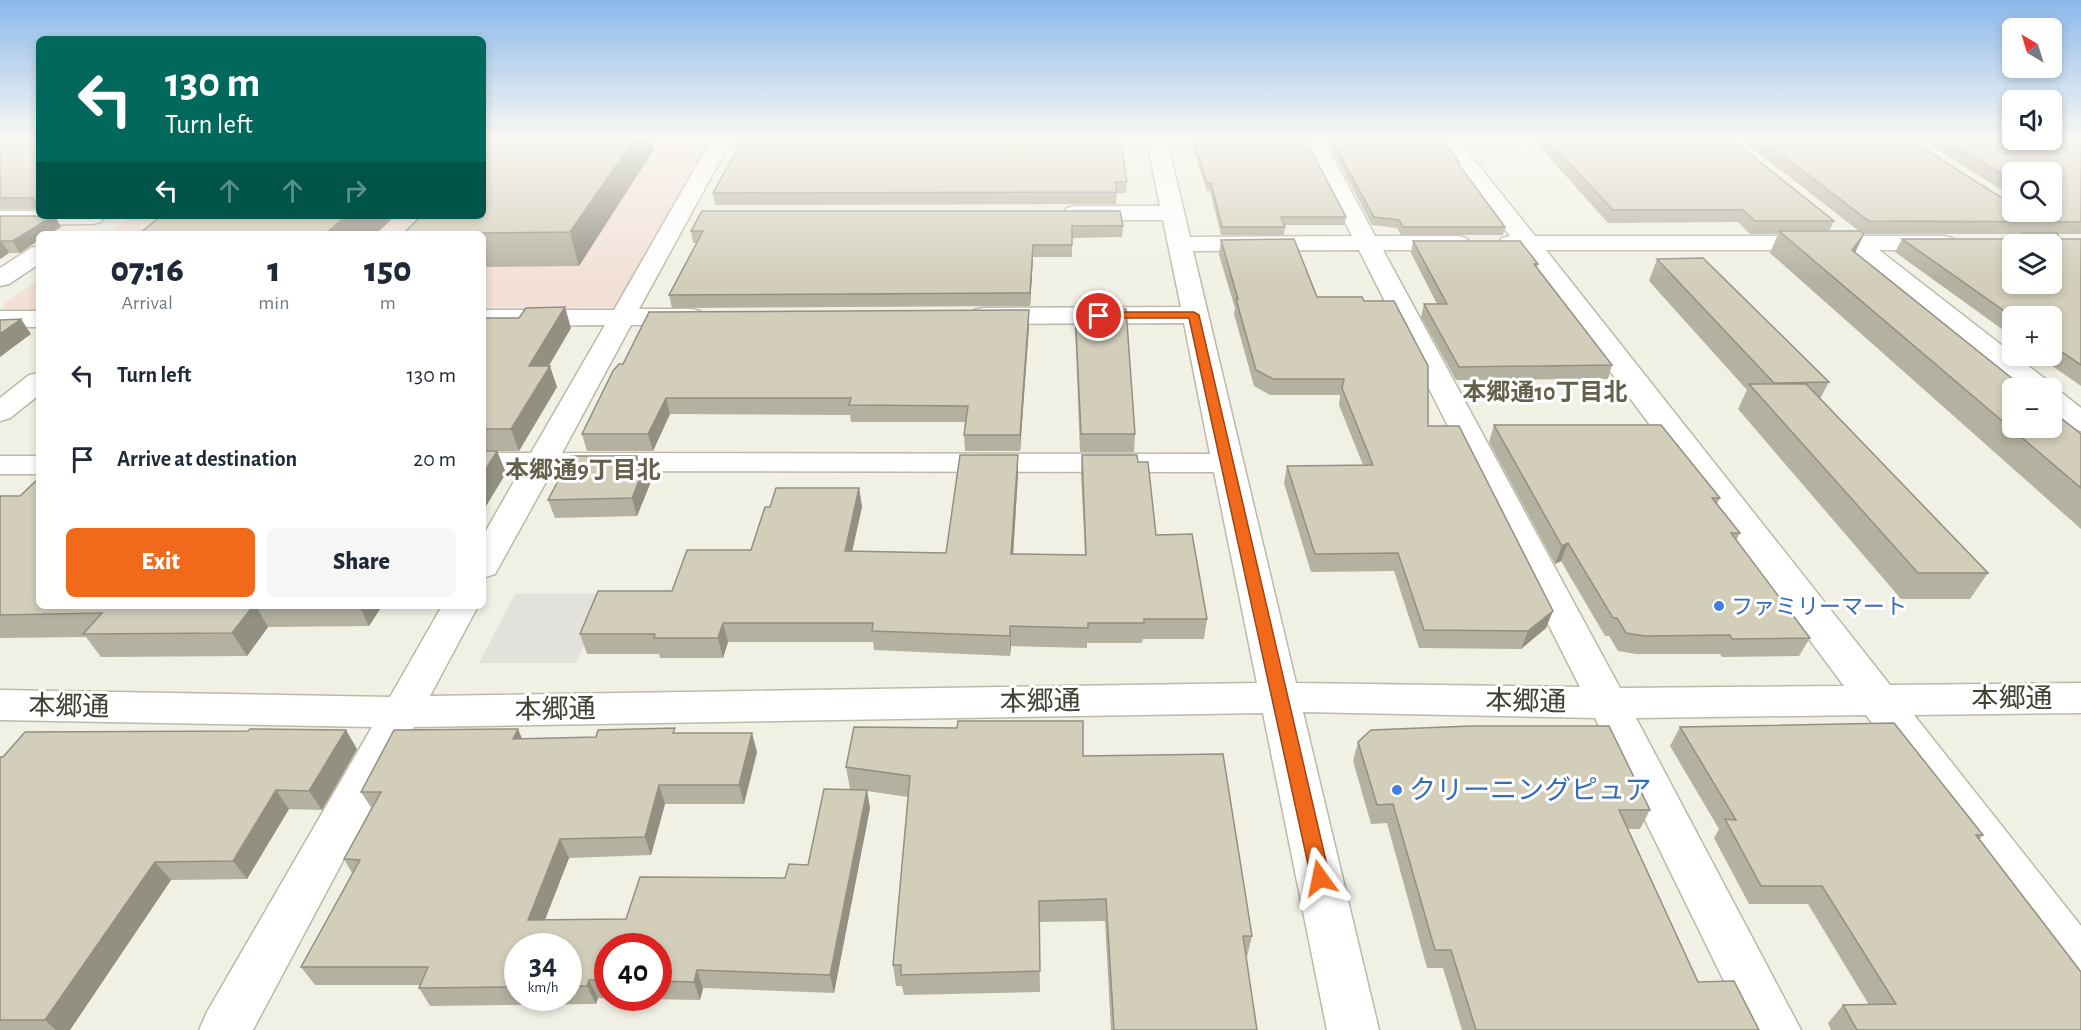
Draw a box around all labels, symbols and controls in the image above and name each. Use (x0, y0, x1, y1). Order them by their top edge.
north arrow (2002, 18, 2062, 78)
map controls (2002, 18, 2062, 438)
icon: left (66, 60, 144, 138)
text: 130 m (165, 62, 260, 104)
button: sound (2002, 90, 2062, 150)
text: Turn left (165, 111, 253, 138)
button: search (2002, 162, 2062, 222)
icon: left (150, 174, 183, 207)
icon: ahead (213, 174, 246, 207)
icon: ahead (276, 174, 309, 207)
icon: right (339, 174, 372, 207)
button: layers (2002, 234, 2062, 294)
text: 07:16 (110, 252, 184, 288)
text: 1 (267, 252, 281, 288)
text: 150 (364, 252, 412, 288)
pin (1073, 290, 1124, 341)
text: Arrival (121, 293, 173, 313)
text: min (258, 293, 290, 313)
text: m (380, 293, 396, 313)
icon: arrive (1082, 299, 1115, 332)
button: + (2002, 306, 2062, 366)
icon: left (66, 359, 99, 392)
text: Turn left (117, 364, 191, 386)
text: 130 m (407, 364, 456, 386)
button: − (2002, 378, 2062, 438)
district label: 本郷通10丁目北 (1462, 379, 1628, 405)
icon: arrive (66, 443, 99, 476)
text: Arrive at destination (117, 448, 297, 470)
text: 20 m (413, 448, 456, 470)
district label: 本郷通9丁目北 (505, 457, 661, 483)
button: Exit (66, 528, 255, 597)
button: Share (267, 528, 456, 597)
place label: ファミリーマート (1731, 596, 1907, 618)
marker: ファミリーマート (1712, 599, 1726, 613)
street label: 本郷通 (1972, 684, 2053, 712)
street label: 本郷通 (999, 686, 1081, 716)
street label: 本郷通 (1485, 686, 1567, 716)
street label: 本郷通 (28, 691, 110, 721)
street label: 本郷通 (514, 694, 596, 724)
place label: クリーニングピュア (1409, 776, 1651, 804)
marker: クリーニングピュア (1390, 783, 1404, 797)
position arrow (1288, 846, 1352, 910)
speed limit sign: 40 (594, 933, 672, 1011)
text: 34 (529, 950, 557, 980)
text: km/h (528, 980, 558, 995)

